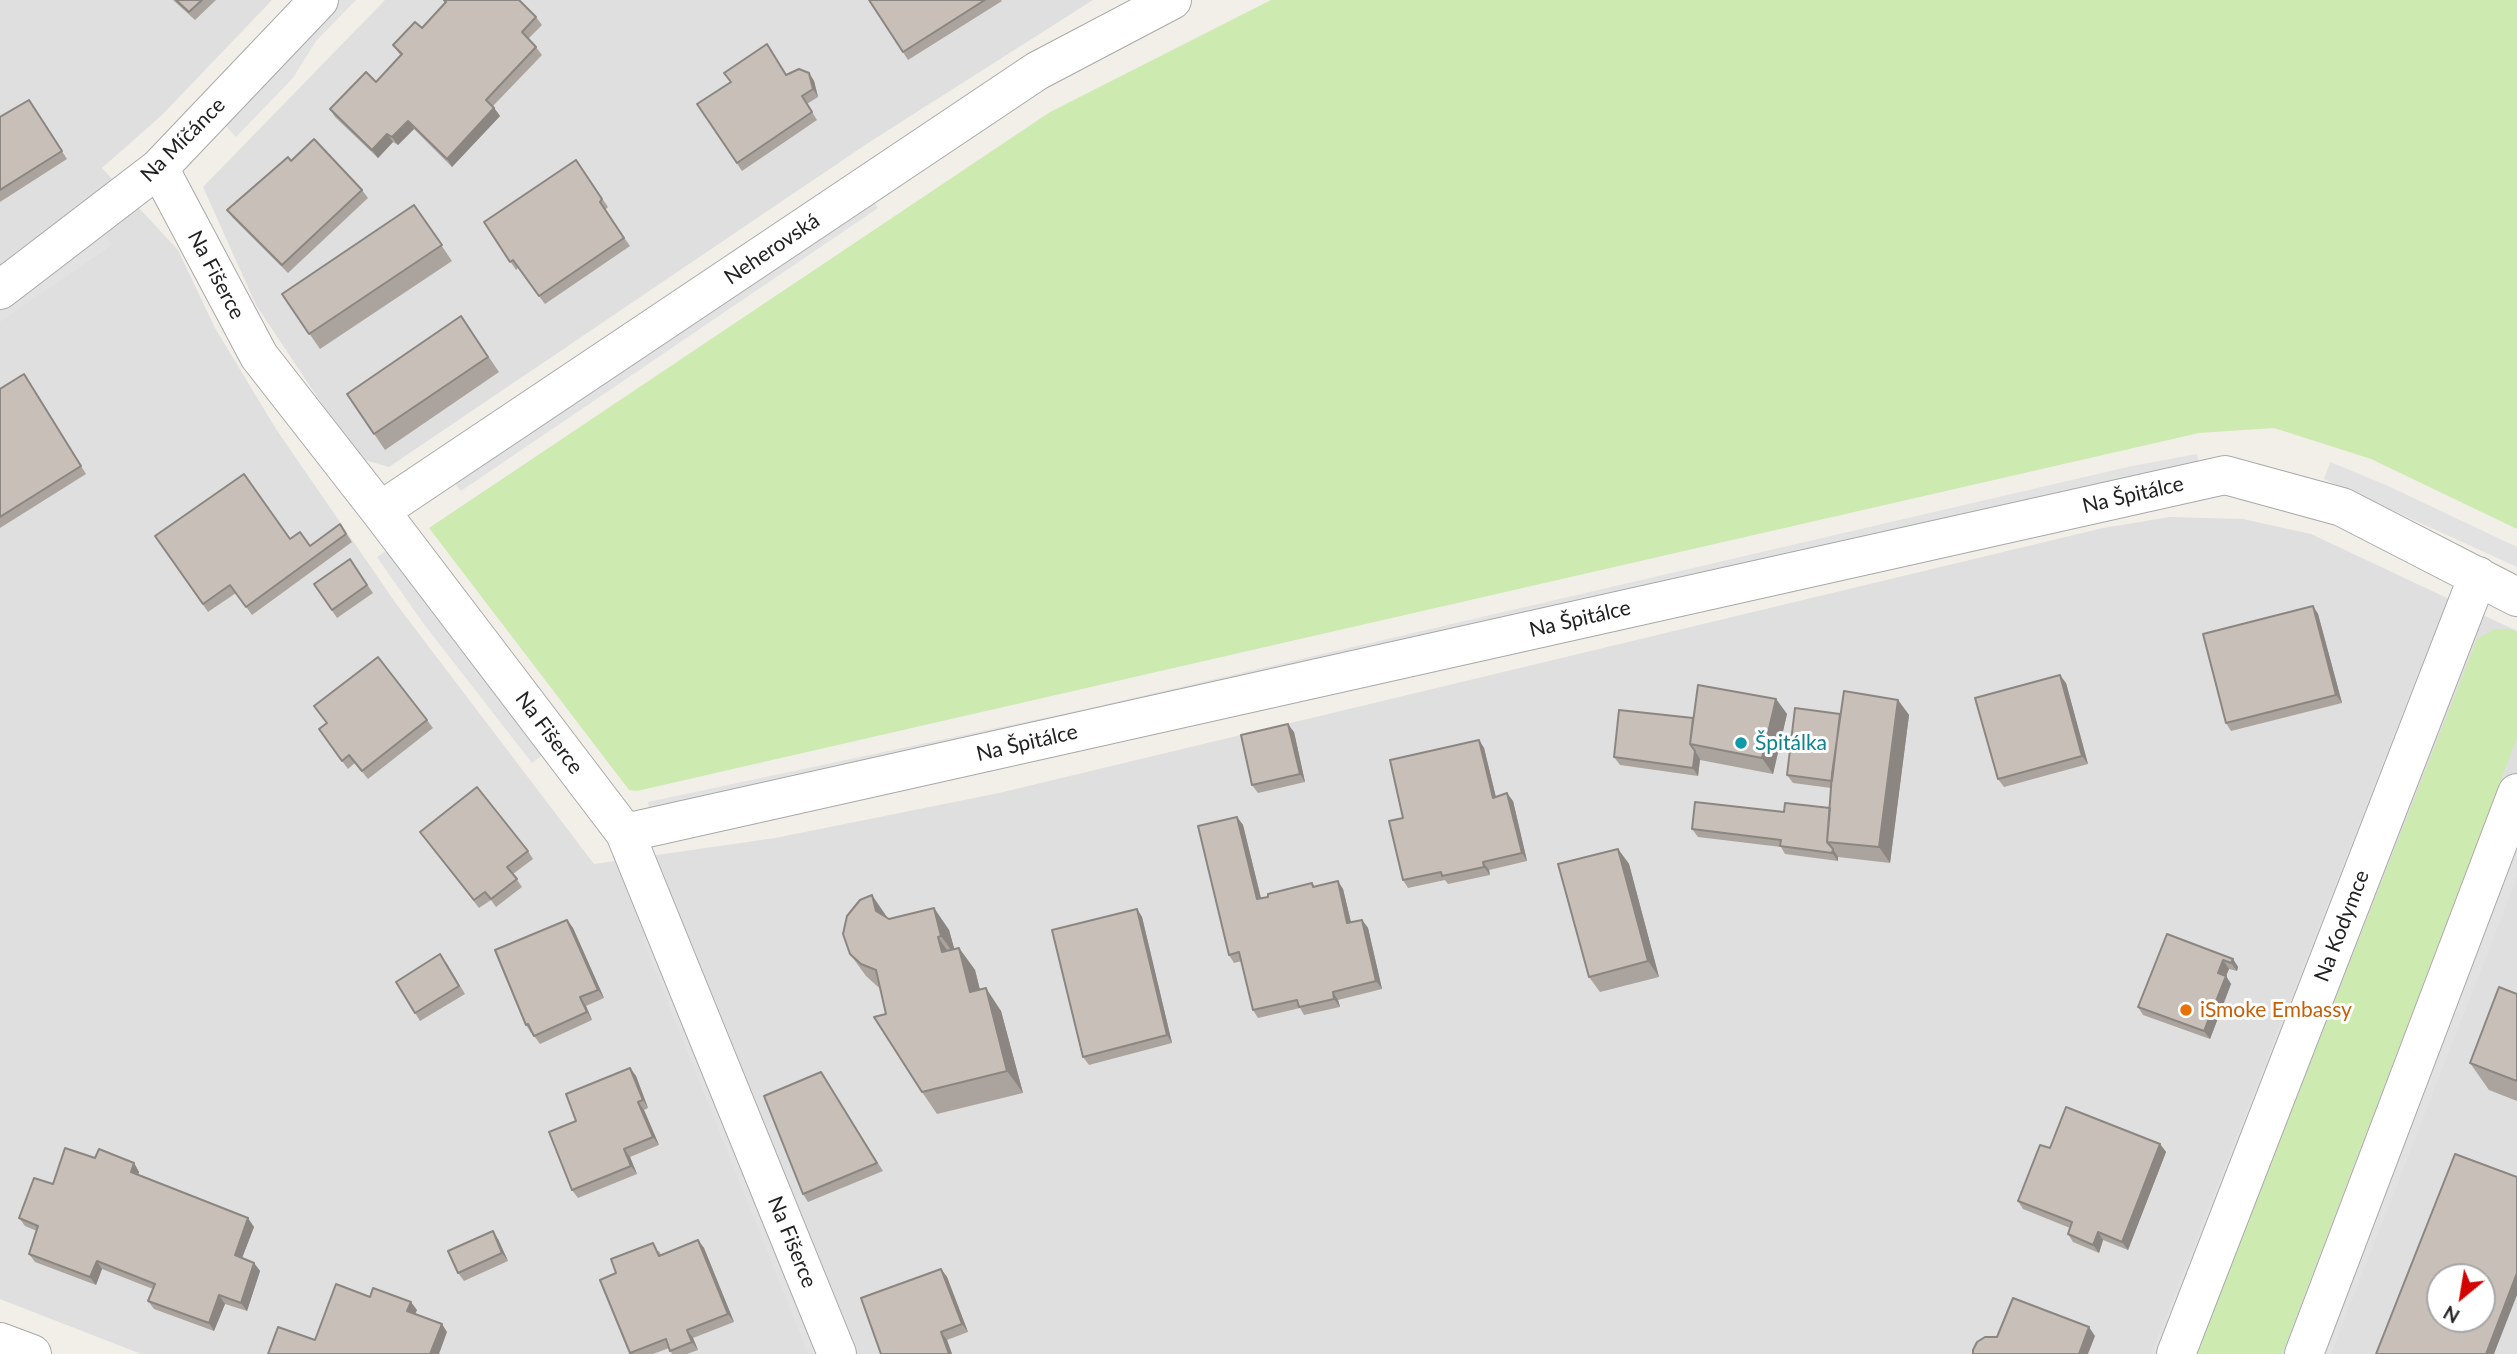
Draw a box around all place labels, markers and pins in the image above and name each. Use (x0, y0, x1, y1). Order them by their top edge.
place label: Špitálka (1755, 730, 1827, 756)
marker: Špitálka (1733, 735, 1749, 751)
place label: iSmoke Embassy (2200, 997, 2352, 1023)
marker: iSmoke Embassy (2178, 1002, 2194, 1018)

